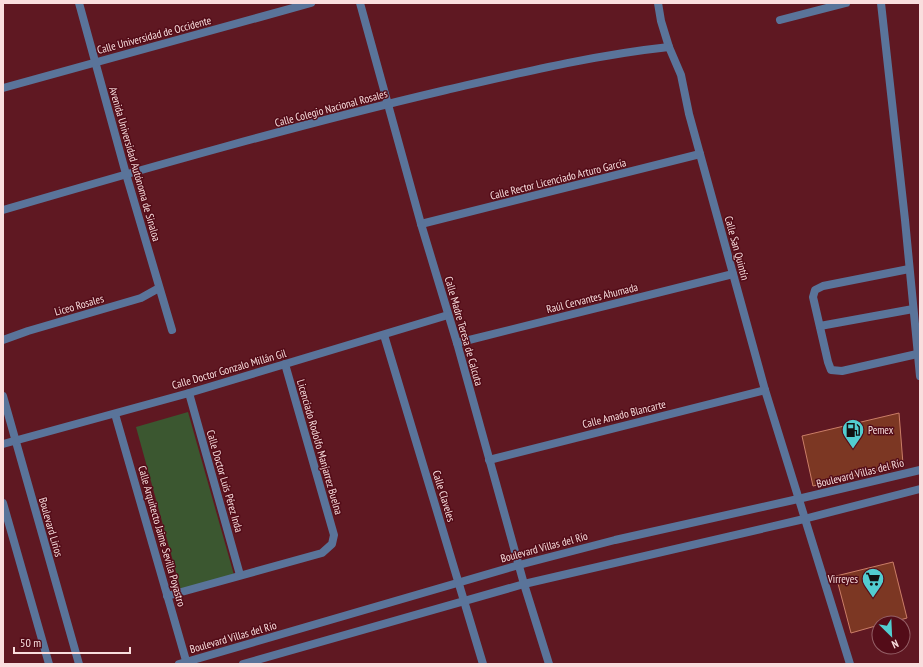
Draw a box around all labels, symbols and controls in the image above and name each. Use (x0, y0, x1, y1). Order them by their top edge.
street label: Calle Universidad de Occidente (95, 13, 213, 57)
street label: Avenida Universidad Autónoma de Sinaloa (106, 85, 164, 243)
street label: Calle Colegio Nacional Rosales (273, 86, 389, 130)
street label: Calle Rector Licenciado Arturo García (488, 155, 628, 203)
street label: Calle San Quintín (722, 214, 752, 282)
street label: Calle Madre Teresa de Calcuta (442, 275, 486, 387)
street label: Raúl Cervantes Ahumada (545, 280, 639, 316)
street label: Liceo Rosales (53, 291, 106, 319)
street label: Calle Doctor Gonzalo Millán Gil (170, 346, 288, 392)
street label: Licenciado Rodolfo Manjarrez Buelna (294, 378, 346, 516)
street label: Calle Amado Blancarte (581, 397, 668, 431)
fuel station icon: Pemex (840, 417, 866, 450)
place label: Pemex (868, 423, 894, 437)
street label: Calle Doctor Luis Pérez Inda (204, 428, 246, 534)
street label: Boulevard Villas del Río (815, 455, 906, 491)
street label: Calle Arquitecto Jaime Sevilla Poyastro (135, 464, 189, 608)
street label: Calle Claveles (430, 469, 459, 524)
street label: Boulevard Lirios (36, 496, 66, 559)
street label: Boulevard Villas del Río (499, 529, 589, 565)
supermarket icon: Virreyes (860, 566, 886, 599)
place label: Virreyes (827, 572, 858, 586)
north arrow (871, 615, 911, 655)
street label: Boulevard Villas del Río (188, 618, 278, 656)
scale bar (14, 629, 130, 655)
text: 50 m (20, 635, 41, 650)
text: N (889, 637, 901, 652)

